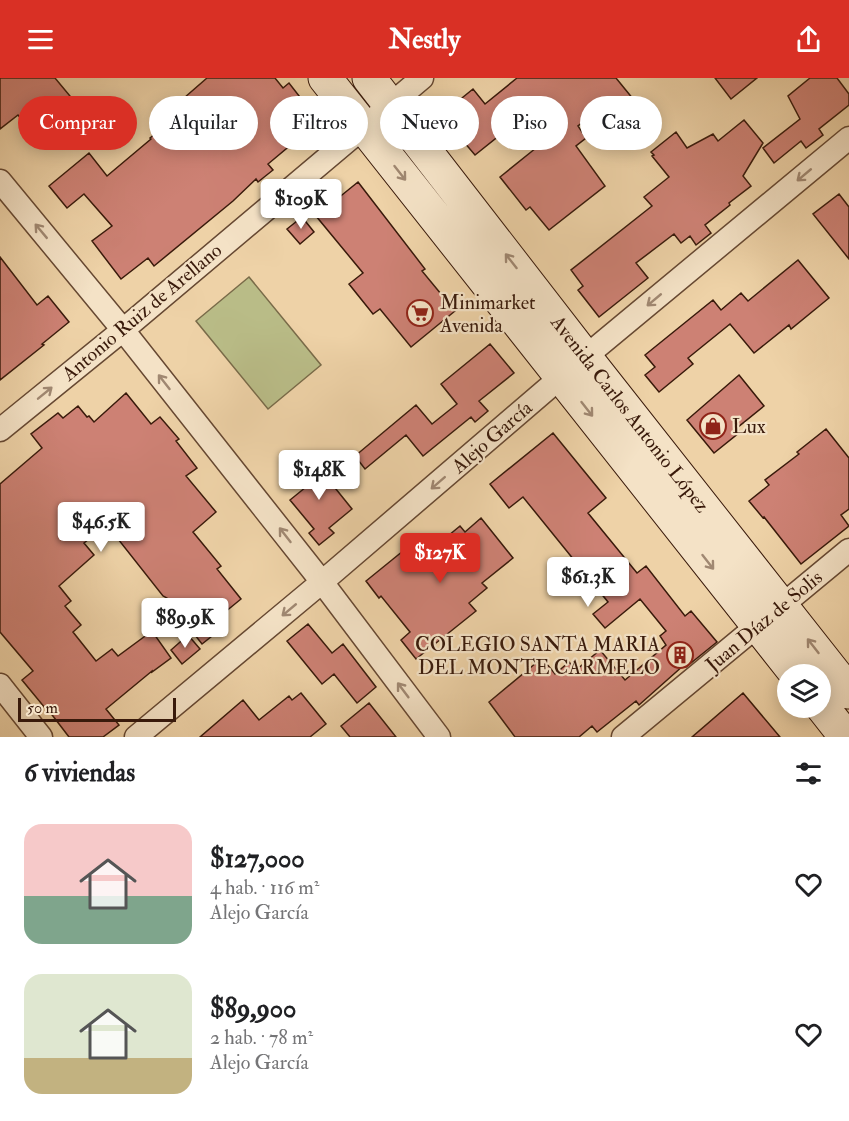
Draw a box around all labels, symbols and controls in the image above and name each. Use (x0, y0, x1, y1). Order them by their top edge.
icon: menu (24, 23, 57, 56)
text: Nestly (389, 23, 460, 56)
icon: share (792, 23, 825, 56)
chip: Comprar (18, 96, 137, 150)
chip: Alquilar (149, 96, 258, 150)
chip: Filtros (270, 96, 368, 150)
chip: Nuevo (380, 96, 479, 150)
chip: Piso (491, 96, 568, 150)
chip: Casa (580, 96, 662, 150)
one-way arrow (394, 165, 407, 181)
one-way arrow (797, 168, 812, 182)
pin: $109K (259, 179, 343, 230)
text: $109K (275, 186, 327, 211)
one-way arrow (34, 224, 48, 239)
street label: Antonio Ruiz de Arellano (56, 238, 227, 387)
one-way arrow (505, 253, 518, 269)
place label: Minimarket Avenida (439, 290, 536, 338)
one-way arrow (646, 293, 662, 306)
supermarket icon: Minimarket Avenida (405, 298, 435, 328)
street label: Avenida Carlos Antonio López (544, 310, 715, 518)
one-way arrow (158, 374, 171, 390)
one-way arrow (37, 386, 52, 400)
street label: Alejo García (446, 395, 538, 479)
one-way arrow (580, 400, 593, 416)
shop icon: Lux (698, 411, 728, 441)
place label: Lux (732, 414, 766, 439)
pin: $148K (277, 450, 361, 501)
text: $148K (293, 457, 345, 482)
one-way arrow (430, 476, 445, 490)
pin: $46.5K (52, 502, 150, 553)
text: $46.5K (72, 509, 130, 534)
one-way arrow (279, 527, 292, 543)
pin: $127K (398, 533, 482, 584)
text: $127K (414, 540, 466, 565)
one-way arrow (701, 553, 714, 569)
pin: $61.3K (539, 557, 637, 608)
text: $61.3K (561, 564, 615, 589)
street label: Juan Díaz de Solis (700, 565, 828, 678)
pin: $89.9K (136, 598, 234, 649)
one-way arrow (281, 603, 297, 616)
text: $89.9K (155, 605, 215, 630)
place label: COLEGIO SANTA MARIA DEL MONTE CARMELO (415, 632, 660, 680)
one-way arrow (806, 638, 819, 654)
building icon: COLEGIO SANTA MARIA DEL MONTE CARMELO (665, 640, 695, 670)
map controls (777, 664, 831, 718)
button: layers (777, 664, 831, 718)
one-way arrow (397, 683, 410, 699)
scale bar (18, 695, 176, 722)
text: 50 m (27, 698, 58, 718)
text: 6 viviendas (24, 757, 135, 789)
icon: filters (792, 757, 825, 790)
text: $127,000 (210, 843, 305, 875)
icon: home (72, 848, 144, 920)
icon: heart (792, 868, 825, 901)
text: 4 hab. · 116 m² (210, 875, 319, 900)
text: Alejo García (210, 900, 309, 925)
text: $89,900 (210, 993, 296, 1025)
icon: home (72, 998, 144, 1070)
icon: heart (792, 1018, 825, 1051)
text: 2 hab. · 78 m² (210, 1025, 313, 1050)
text: Alejo García (210, 1050, 309, 1075)

